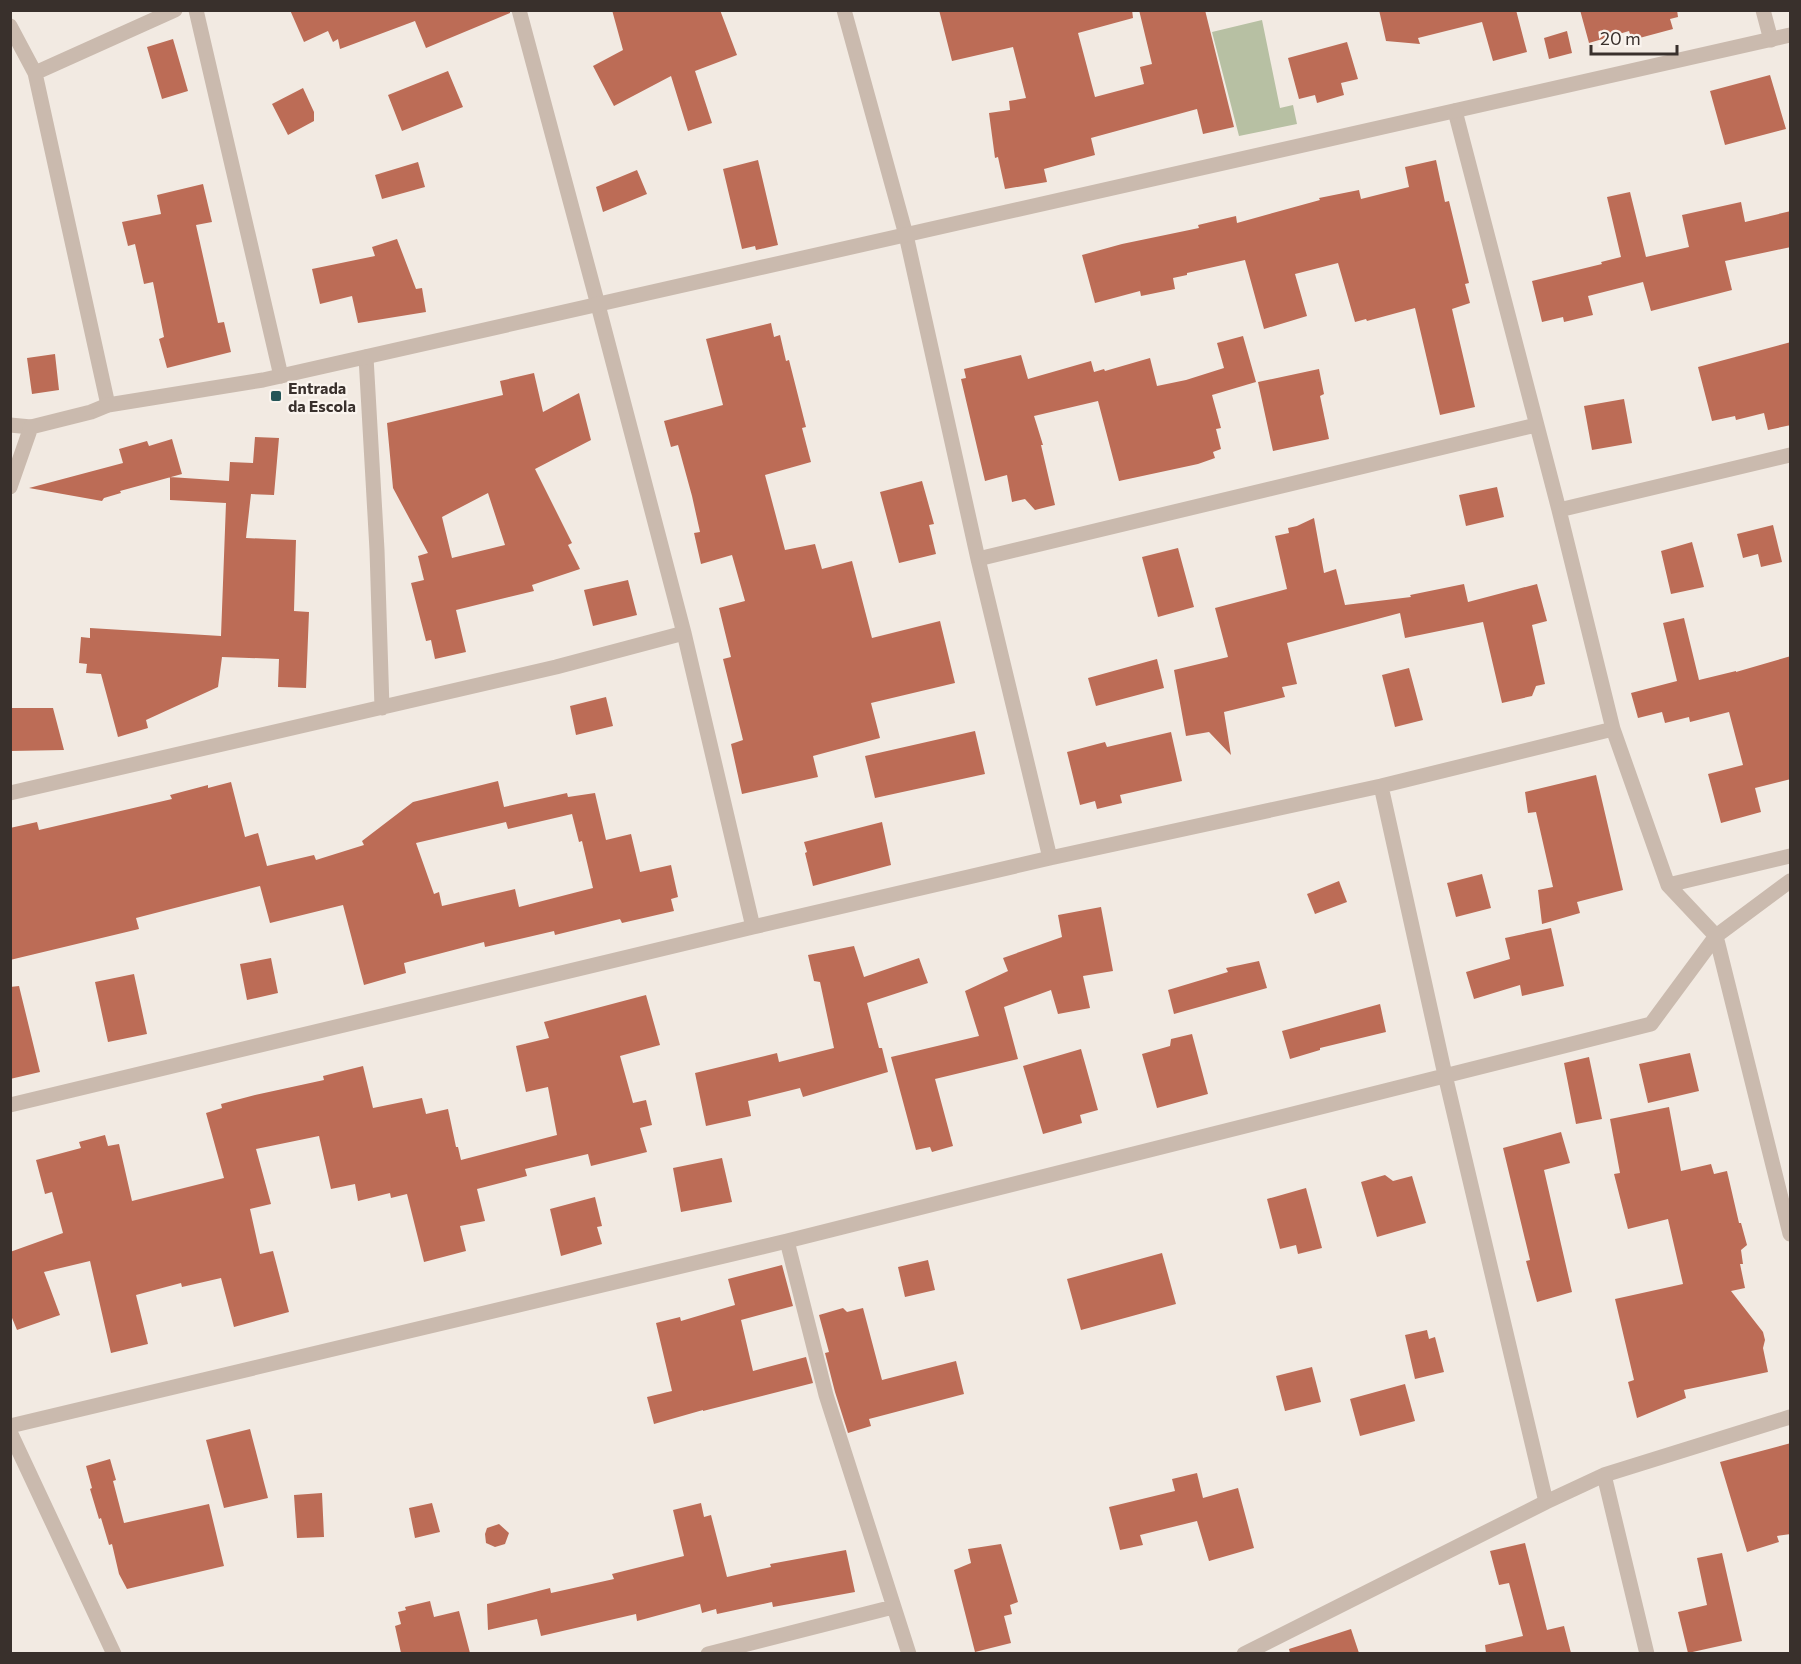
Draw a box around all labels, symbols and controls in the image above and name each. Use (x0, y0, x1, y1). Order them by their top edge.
scale bar (1591, 18, 1676, 56)
text: 20 m (1600, 27, 1641, 49)
place label: Entrada da Escola (288, 378, 356, 415)
marker: Entrada da Escola (269, 389, 283, 403)

